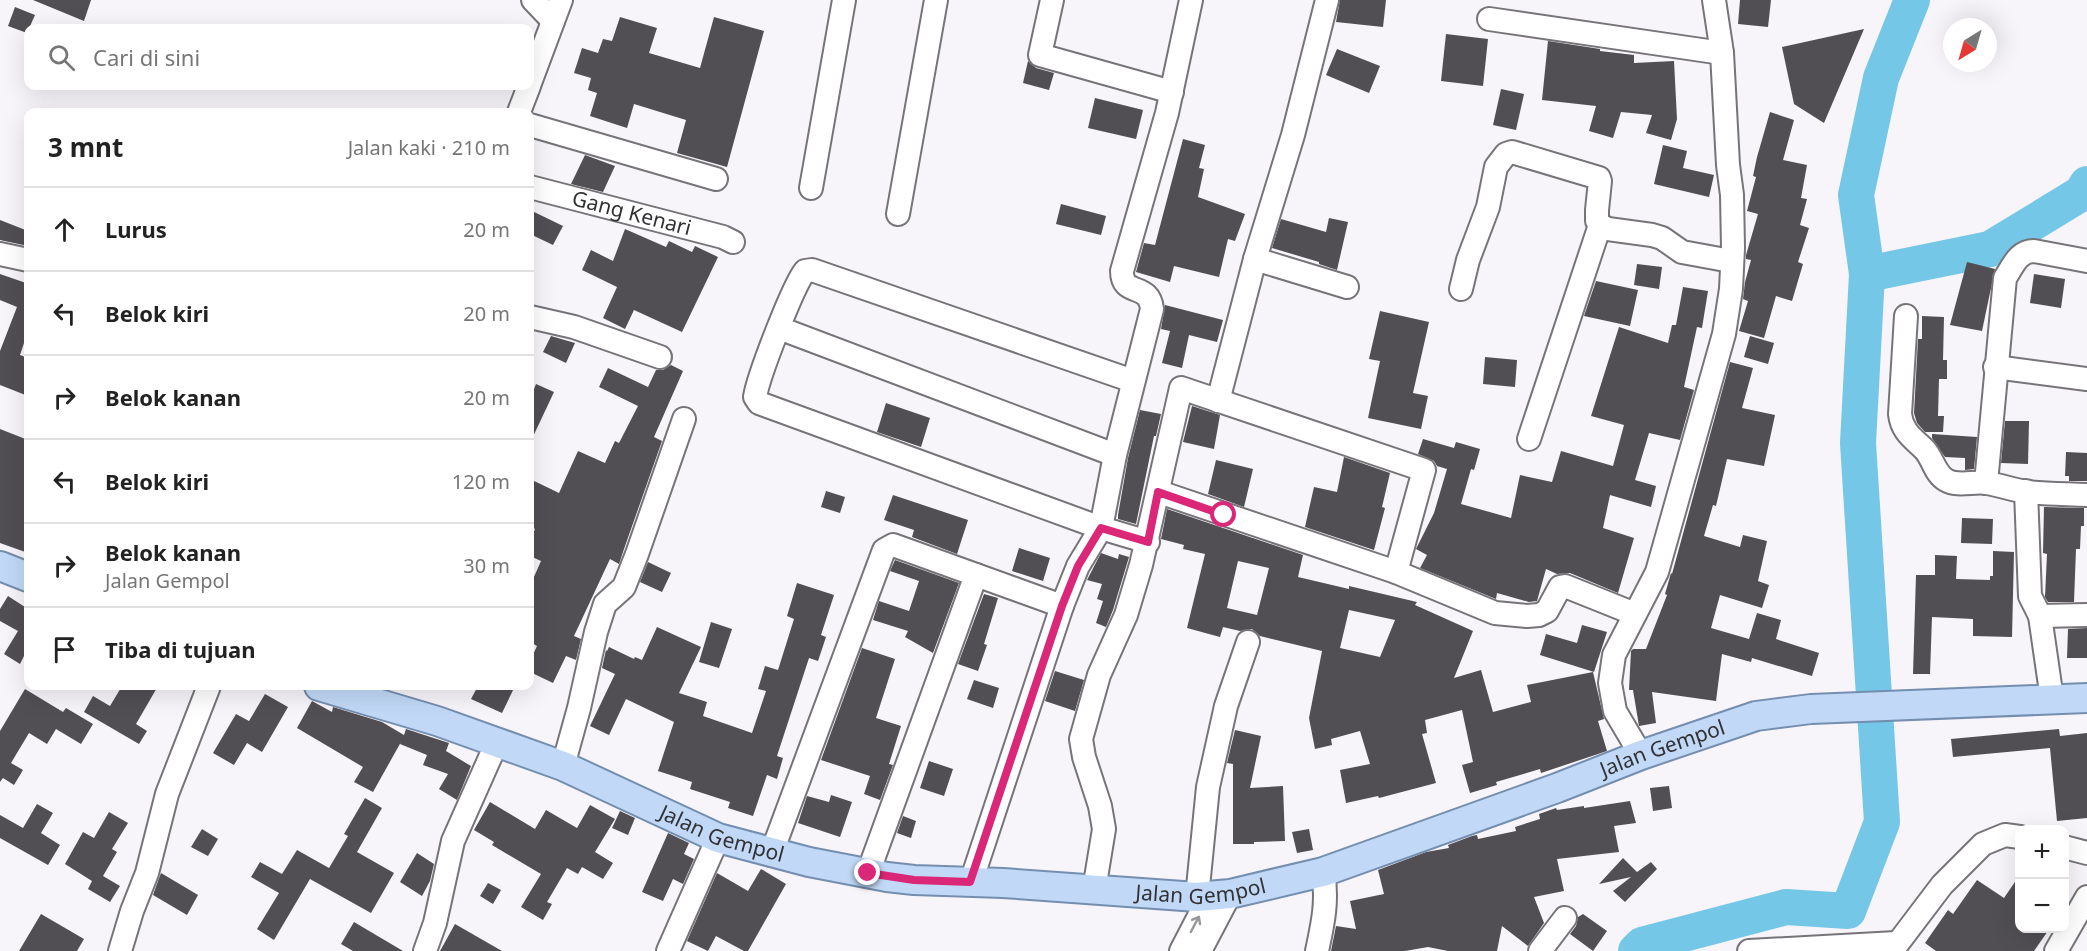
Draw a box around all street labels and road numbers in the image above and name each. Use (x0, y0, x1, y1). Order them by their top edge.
street label: Gang Kenari (569, 183, 695, 241)
street label: Jalan Gempol (1594, 713, 1728, 784)
street label: Jalan Gempol (653, 797, 787, 868)
street label: Jalan Gempol (1133, 871, 1268, 910)

